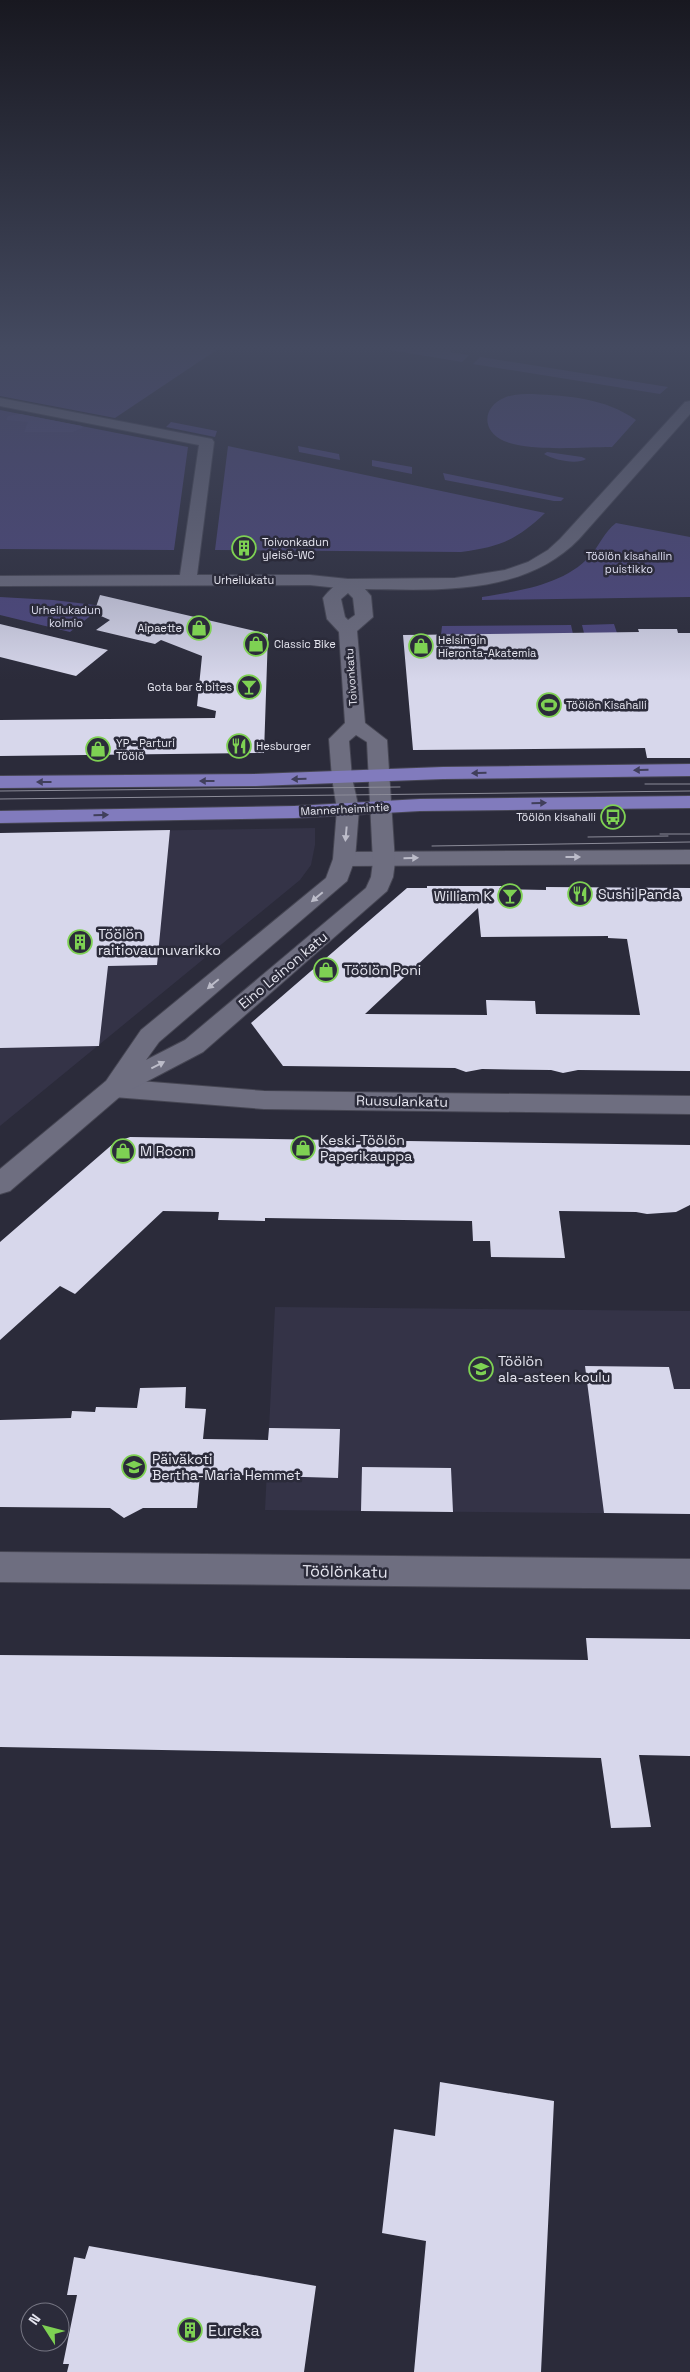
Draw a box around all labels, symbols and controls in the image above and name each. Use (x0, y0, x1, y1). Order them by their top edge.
building icon: Toivonkadun yleisö-WC (231, 535, 257, 561)
place label: Toivonkadun yleisö-WC (262, 535, 329, 562)
park label: Töölön kisahallin puistikko (586, 549, 672, 576)
street label: Urheilukatu (214, 573, 274, 587)
park label: Urheilukadun kolmio (31, 603, 101, 630)
shop icon: Aipaette (186, 615, 212, 641)
place label: Aipaette (137, 621, 182, 635)
shop icon: Classic Bike (243, 631, 269, 657)
shop icon: Helsingin Hieronta-Akatemia (408, 633, 434, 659)
place label: Helsingin Hieronta-Akatemia (438, 633, 537, 660)
place label: Classic Bike (274, 637, 336, 651)
street label: Toivonkatu (342, 648, 360, 706)
bar icon: Gota bar & bites (236, 674, 262, 700)
place label: Gota bar & bites (147, 680, 232, 694)
sports icon: Töölön Kisahalli (536, 692, 562, 718)
place label: Töölön Kisahalli (566, 698, 647, 712)
restaurant icon: Hesburger (226, 733, 252, 759)
shop icon: YP - Parturi Töölö (85, 736, 111, 762)
place label: YP - Parturi Töölö (116, 736, 175, 763)
place label: Hesburger (256, 739, 311, 753)
one-way arrow (633, 767, 649, 775)
one-way arrow (471, 769, 487, 777)
one-way arrow (291, 776, 307, 784)
one-way arrow (199, 777, 215, 785)
one-way arrow (36, 778, 52, 786)
one-way arrow (531, 799, 547, 807)
street label: Mannerheimintie (300, 800, 390, 818)
bus stop icon: Töölön kisahalli (600, 804, 626, 830)
place label: Töölön kisahalli (516, 810, 596, 824)
one-way arrow (93, 811, 109, 819)
one-way arrow (342, 826, 350, 842)
one-way arrow (565, 853, 581, 861)
one-way arrow (403, 854, 419, 862)
restaurant icon: Sushi Panda (567, 881, 593, 907)
bar icon: William K (497, 883, 523, 909)
place label: Sushi Panda (598, 885, 680, 903)
place label: William K (434, 887, 492, 905)
one-way arrow (311, 892, 324, 903)
place label: Töölön raitiovaunuvarikko (98, 925, 221, 959)
street label: Eino Leinon katu (235, 927, 331, 1013)
building icon: Töölön raitiovaunuvarikko (67, 929, 93, 955)
shop icon: Töölön Poni (313, 957, 339, 983)
place label: Töölön Poni (344, 961, 421, 979)
one-way arrow (207, 979, 220, 990)
one-way arrow (150, 1061, 165, 1069)
street label: Ruusulankatu (356, 1091, 448, 1111)
place label: Keski-Töölön Paperikauppa (320, 1131, 412, 1165)
shop icon: Keski-Töölön Paperikauppa (290, 1135, 316, 1161)
shop icon: M Room (110, 1138, 136, 1164)
place label: M Room (140, 1142, 194, 1160)
place label: Töölön ala-asteen koulu (498, 1352, 610, 1386)
school or university icon: Töölön ala-asteen koulu (468, 1356, 494, 1382)
place label: Päiväkoti Bertha-Maria Hemmet (152, 1450, 301, 1484)
school or university icon: Päiväkoti Bertha-Maria Hemmet (121, 1454, 147, 1480)
street label: Töölönkatu (302, 1560, 388, 1583)
north arrow (20, 2302, 70, 2352)
text: N (24, 2310, 45, 2328)
building icon: Eureka (177, 2317, 203, 2343)
place label: Eureka (208, 2320, 260, 2341)

